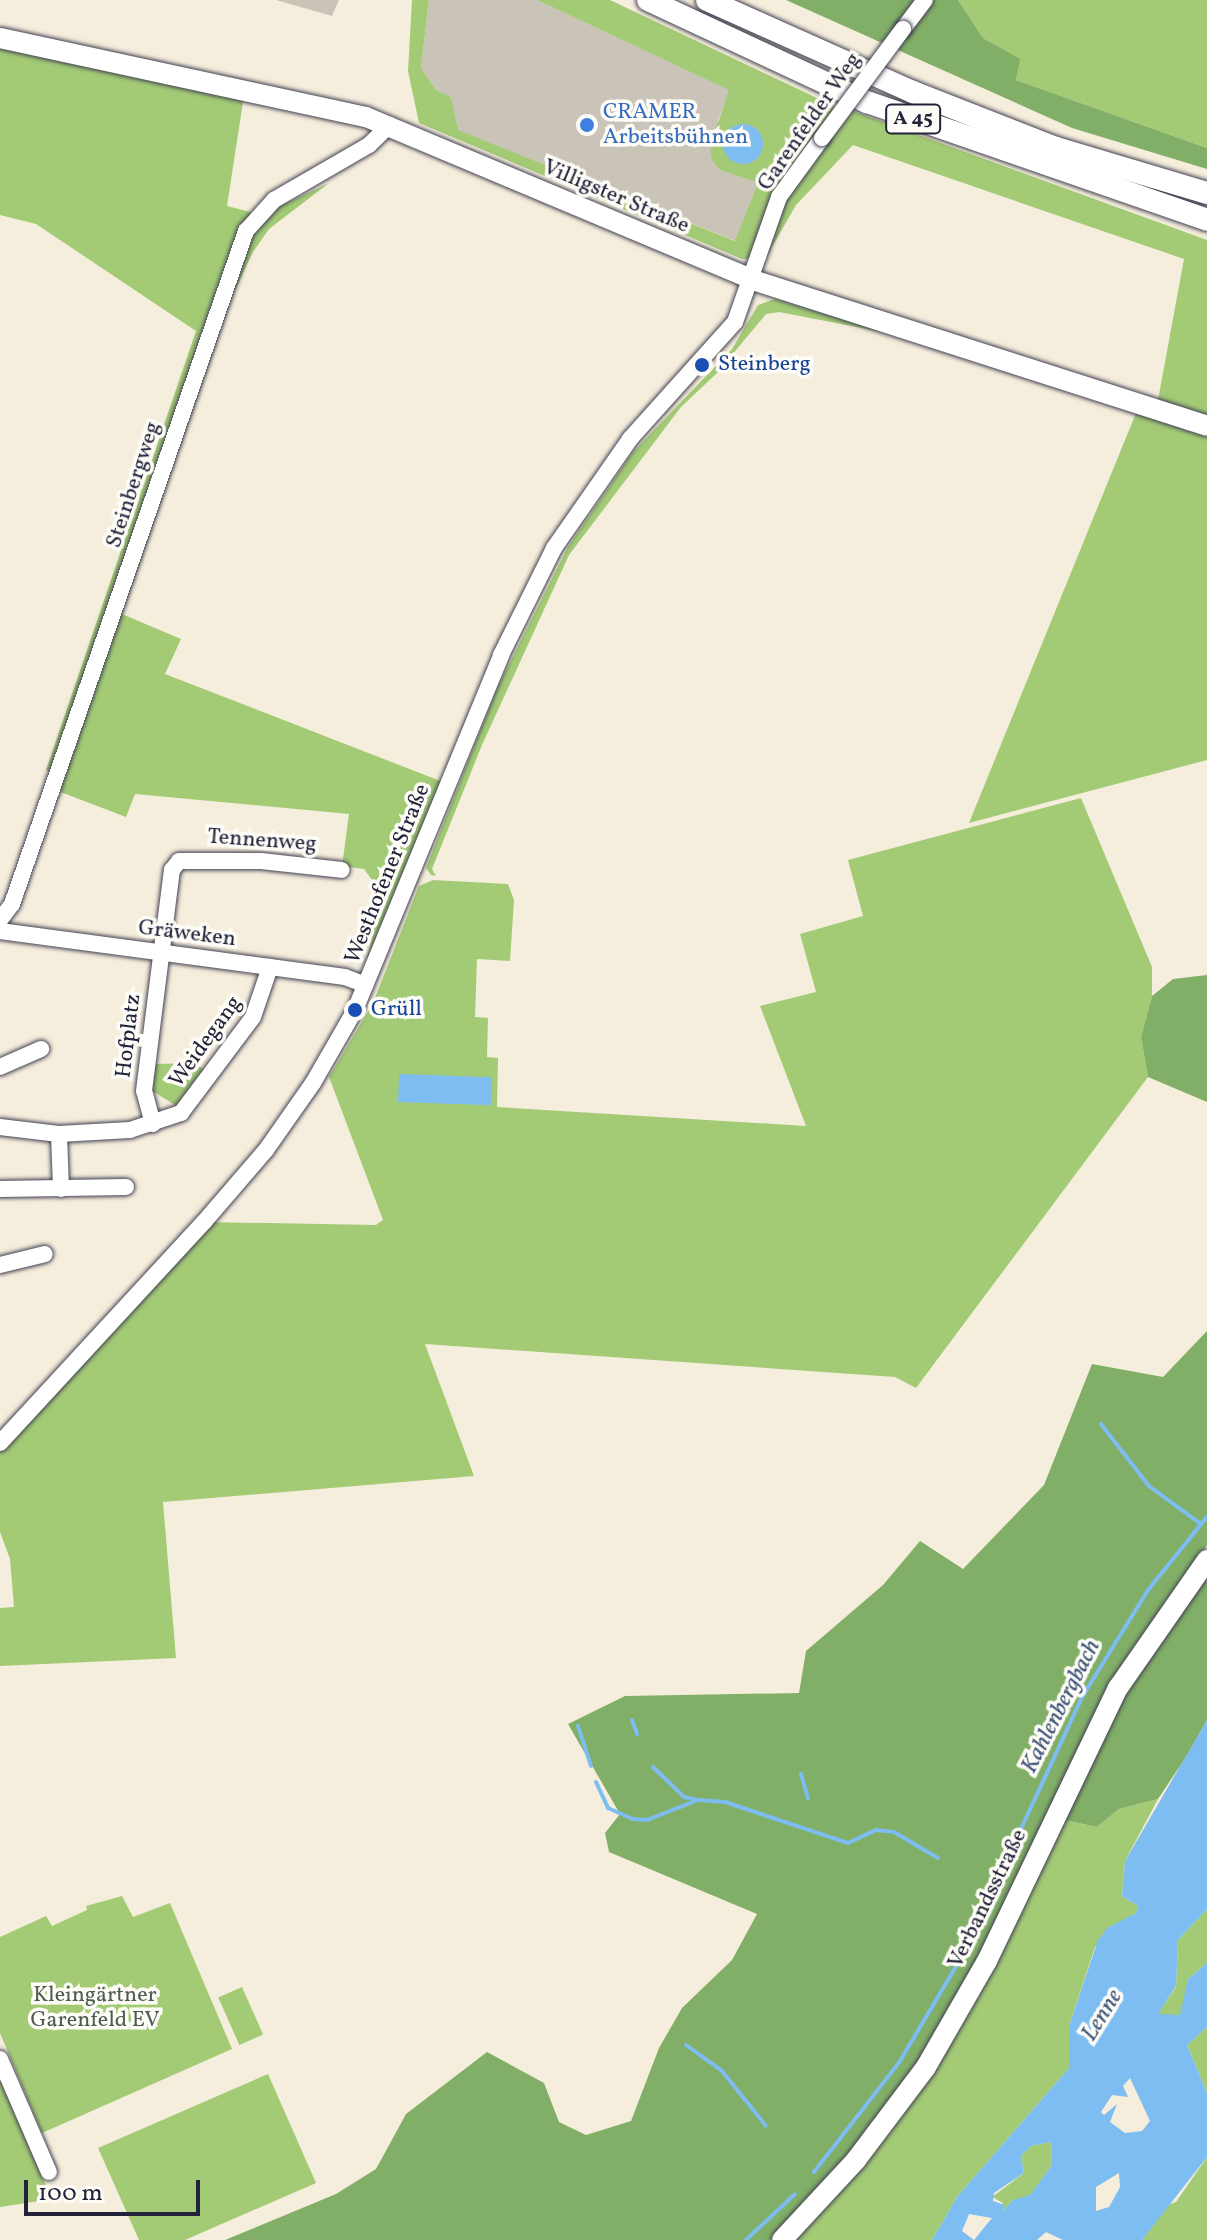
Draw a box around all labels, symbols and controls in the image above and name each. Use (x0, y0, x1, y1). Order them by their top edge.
street label: Garenfelder Weg (753, 48, 867, 196)
place label: CRAMER Arbeitsbühnen (603, 99, 748, 150)
road number: A 45 (885, 103, 941, 135)
marker: CRAMER Arbeitsbühnen (578, 116, 596, 134)
street label: Villigster Straße (539, 154, 693, 240)
place label: Steinberg (718, 352, 811, 378)
marker: Steinberg (693, 356, 711, 374)
street label: Steinbergweg (101, 419, 167, 551)
street label: Westhofener Straße (340, 780, 436, 968)
street label: Tennenweg (207, 824, 317, 858)
street label: Gräweken (137, 915, 237, 953)
street label: Weidegang (164, 991, 248, 1093)
street label: Hofplatz (111, 993, 147, 1079)
place label: Grüll (371, 997, 422, 1023)
marker: Grüll (346, 1001, 364, 1019)
water label: Kahlenbergbach (1016, 1635, 1108, 1779)
street label: Verbandsstraße (943, 1825, 1033, 1973)
park label: Kleingärtner Garenfeld EV (30, 1982, 160, 2034)
water label: Lenne (1076, 1985, 1130, 2047)
scale bar (28, 2164, 204, 2214)
text: 100 m (38, 2177, 103, 2211)

